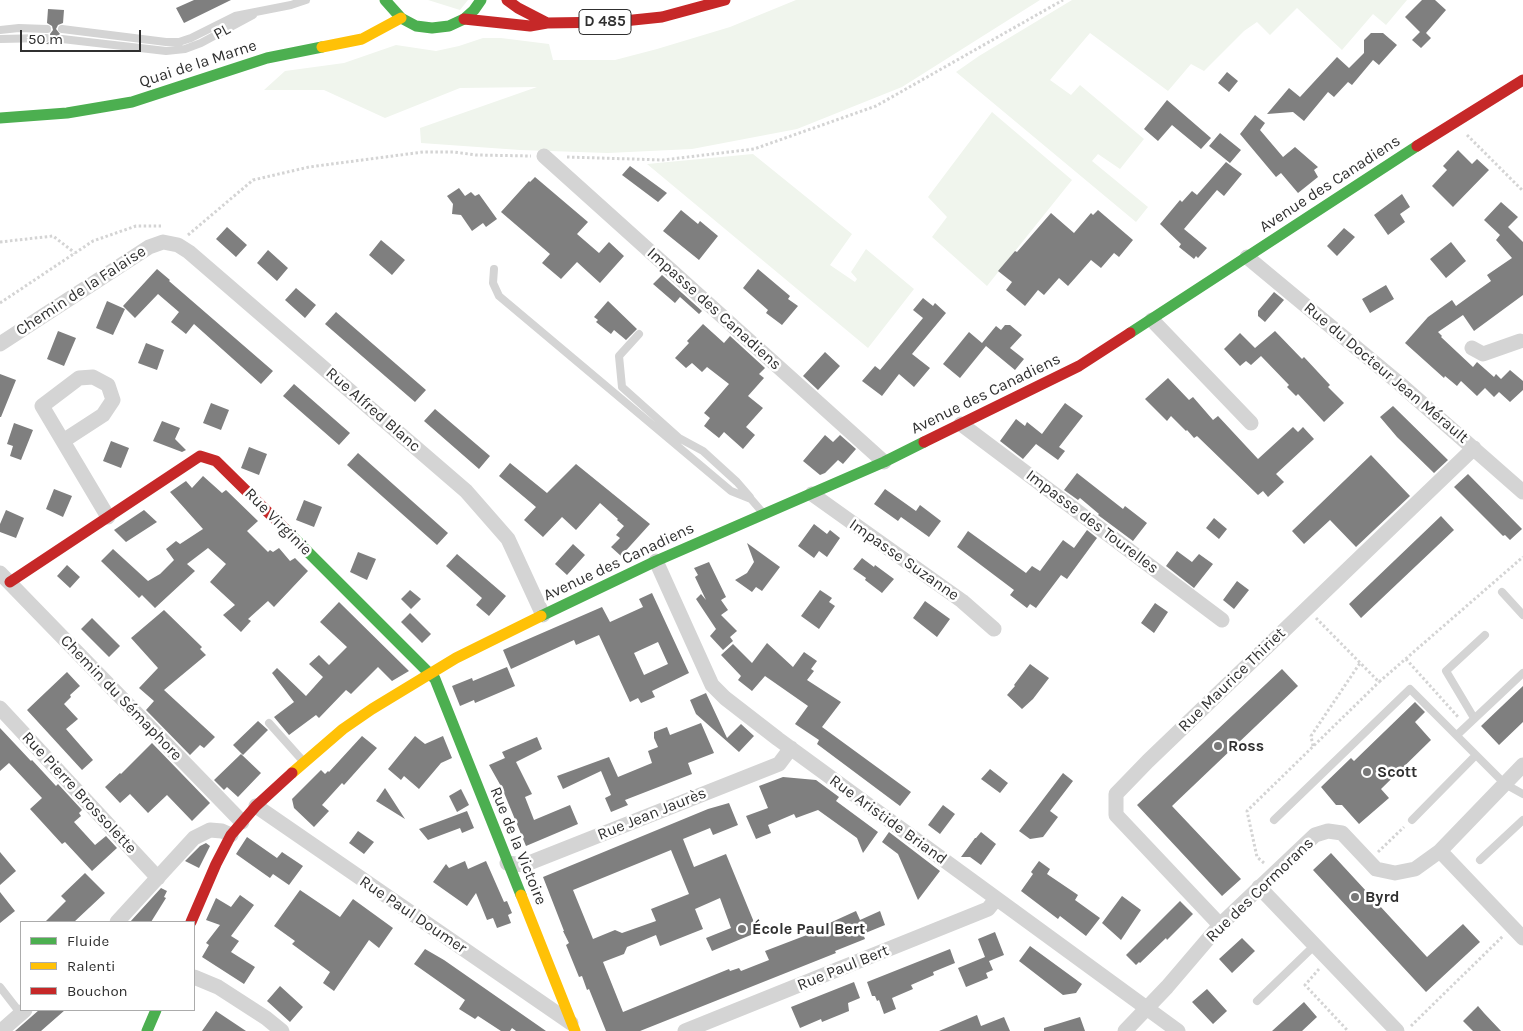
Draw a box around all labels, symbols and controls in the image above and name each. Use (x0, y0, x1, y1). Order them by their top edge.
road number: D 485 (579, 10, 631, 34)
scale bar (22, 20, 144, 52)
street label: PL (210, 20, 234, 44)
text: 50 m (28, 30, 63, 48)
street label: Quai de la Marne (137, 36, 259, 92)
street label: Avenue des Canadiens (1256, 131, 1404, 237)
street label: Chemin de la Falaise (12, 242, 150, 340)
street label: Impasse des Canadiens (643, 244, 785, 374)
street label: Rue du Docteur Jean Mérault (1300, 298, 1472, 448)
street label: Avenue des Canadiens (908, 349, 1064, 439)
street label: Rue Alfred Blanc (322, 364, 424, 456)
street label: Impasse des Tourelles (1022, 466, 1162, 578)
street label: Rue Virginie (240, 484, 316, 560)
street label: Impasse Suzanne (845, 515, 963, 605)
street label: Avenue des Canadiens (541, 519, 697, 605)
street label: Rue Maurice Thiriet (1174, 624, 1290, 736)
street label: Chemin du Sémaphore (56, 631, 186, 765)
street label: Rue Pierre Brossolette (17, 728, 141, 858)
place label: Ross (1228, 736, 1264, 756)
marker: Ross (1212, 740, 1224, 752)
place label: Scott (1377, 762, 1417, 782)
marker: Scott (1361, 766, 1373, 778)
street label: Rue Aristide Briand (826, 771, 950, 869)
street label: Rue Jean Jaurès (595, 783, 709, 845)
street label: Rue de la Victoire (486, 784, 550, 908)
street label: Rue des Cormorans (1202, 834, 1318, 946)
street label: Rue Paul Doumer (356, 872, 470, 958)
place label: Byrd (1365, 887, 1400, 907)
marker: Byrd (1349, 891, 1361, 903)
place label: École Paul Bert (752, 919, 865, 939)
legend (20, 921, 195, 1011)
marker: École Paul Bert (736, 923, 748, 935)
text: Fluide (67, 932, 109, 950)
street label: Rue Paul Bert (794, 941, 892, 995)
text: Ralenti (67, 957, 116, 975)
text: Bouchon (67, 982, 128, 1000)

